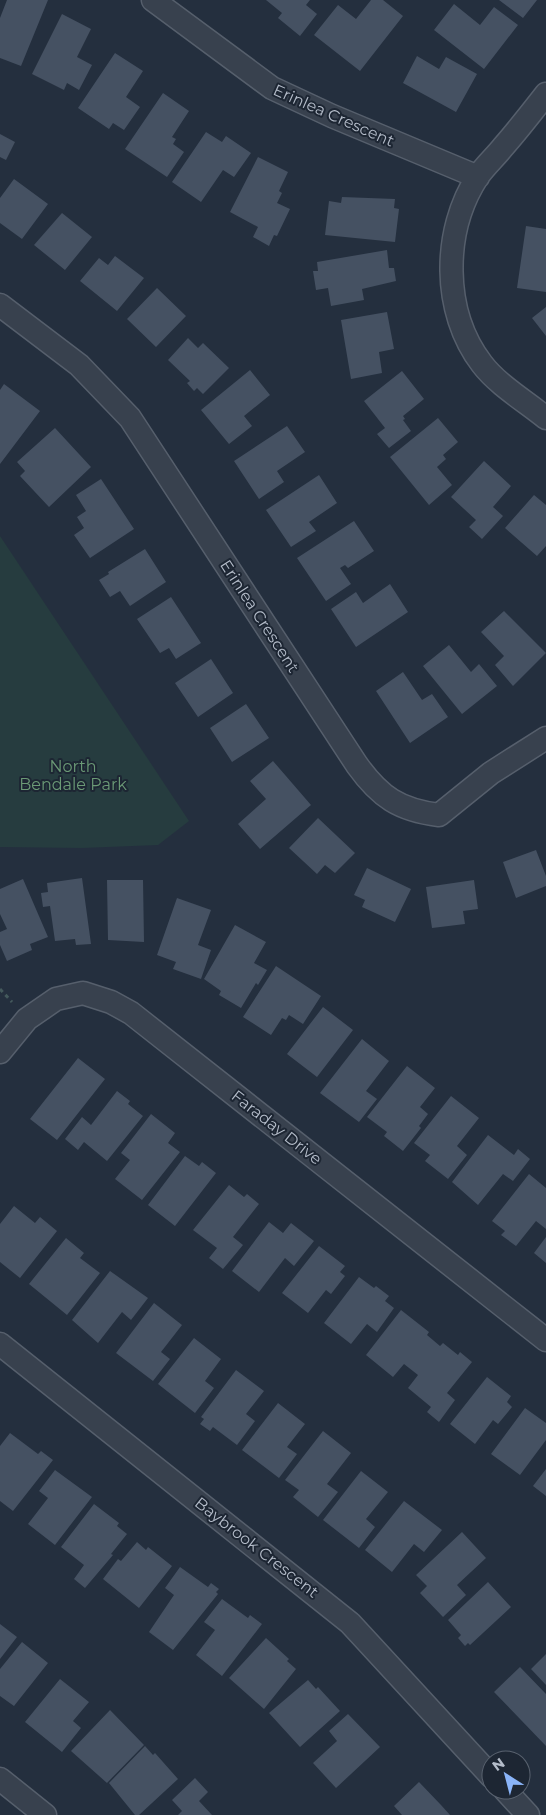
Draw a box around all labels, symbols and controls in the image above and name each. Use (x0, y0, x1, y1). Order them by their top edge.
street label: Erinlea Crescent (270, 80, 398, 151)
street label: Erinlea Crescent (216, 556, 303, 677)
park label: North Bendale Park (19, 757, 127, 794)
street label: Faraday Drive (228, 1086, 326, 1168)
street label: Baybrook Crescent (191, 1493, 323, 1602)
north arrow (481, 1750, 531, 1800)
text: N (488, 1754, 508, 1775)

